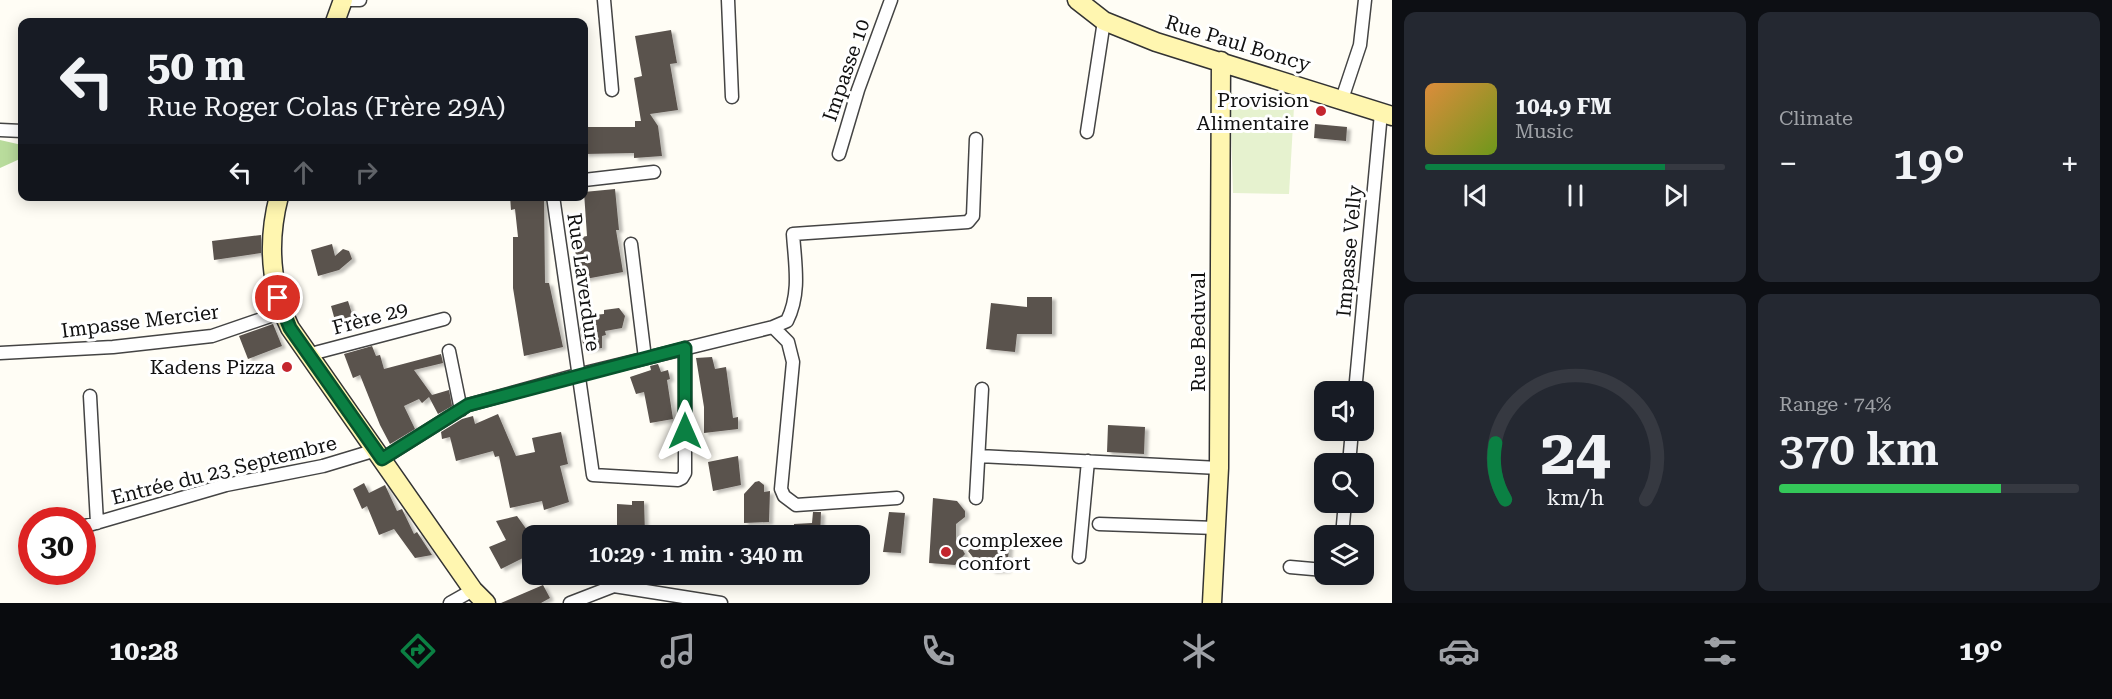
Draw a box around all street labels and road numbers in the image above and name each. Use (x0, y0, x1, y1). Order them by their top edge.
street label: Rue Paul Boncy (1162, 10, 1314, 77)
street label: Impasse 10 (817, 16, 875, 124)
street label: Impasse Velly (1331, 184, 1367, 318)
street label: Rue Laverdure (562, 211, 606, 353)
street label: Rue Beduval (1186, 272, 1210, 392)
street label: Frère 29 (330, 296, 410, 340)
street label: Impasse Mercier (60, 299, 220, 343)
street label: Entrée du 23 Septembre (109, 430, 339, 510)

